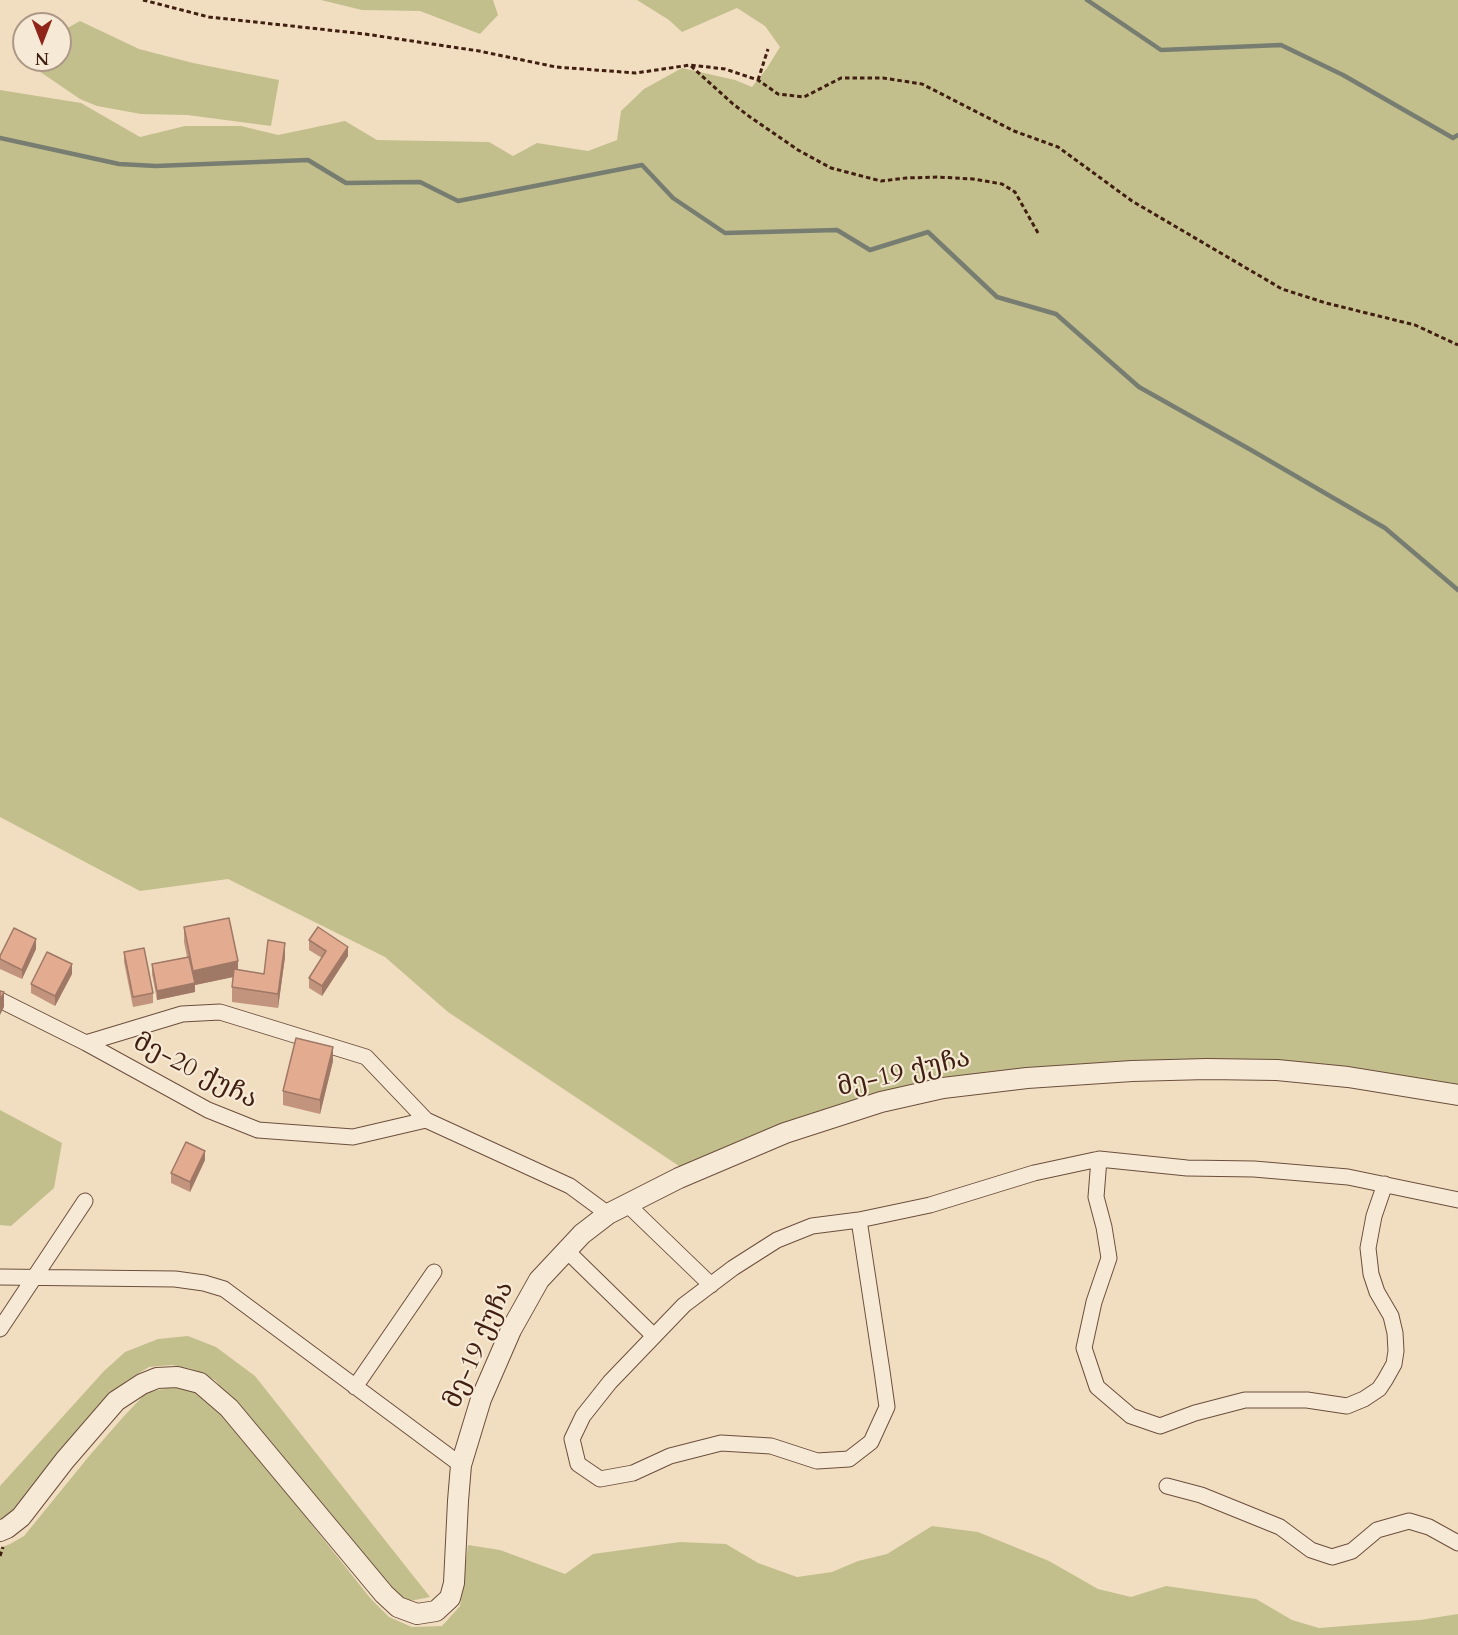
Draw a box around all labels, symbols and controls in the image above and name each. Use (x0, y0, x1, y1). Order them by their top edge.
north arrow (12, 12, 72, 72)
text: N (35, 47, 49, 69)
street label: მე-20 ქუჩა (128, 1027, 262, 1117)
street label: მე-19 ქუჩა (835, 1044, 973, 1104)
street label: მე-19 ქუჩა (438, 1277, 522, 1413)

